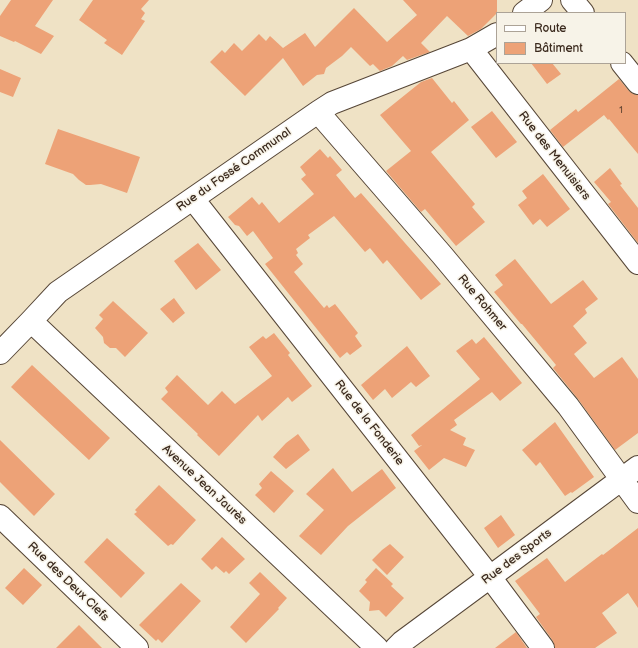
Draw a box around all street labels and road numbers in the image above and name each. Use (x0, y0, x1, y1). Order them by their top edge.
street label: Rue des Menuisiers (515, 109, 593, 203)
street label: Rue du Fossé Communal (174, 125, 294, 215)
street label: Rue Rohmer (454, 272, 510, 334)
street label: Rue de la Fonderie (331, 378, 407, 468)
street label: Avenue Jean Jaurès (159, 442, 249, 528)
street label: Rue des Sports (479, 526, 555, 588)
street label: Rue des Deux Clefs (24, 539, 112, 625)

